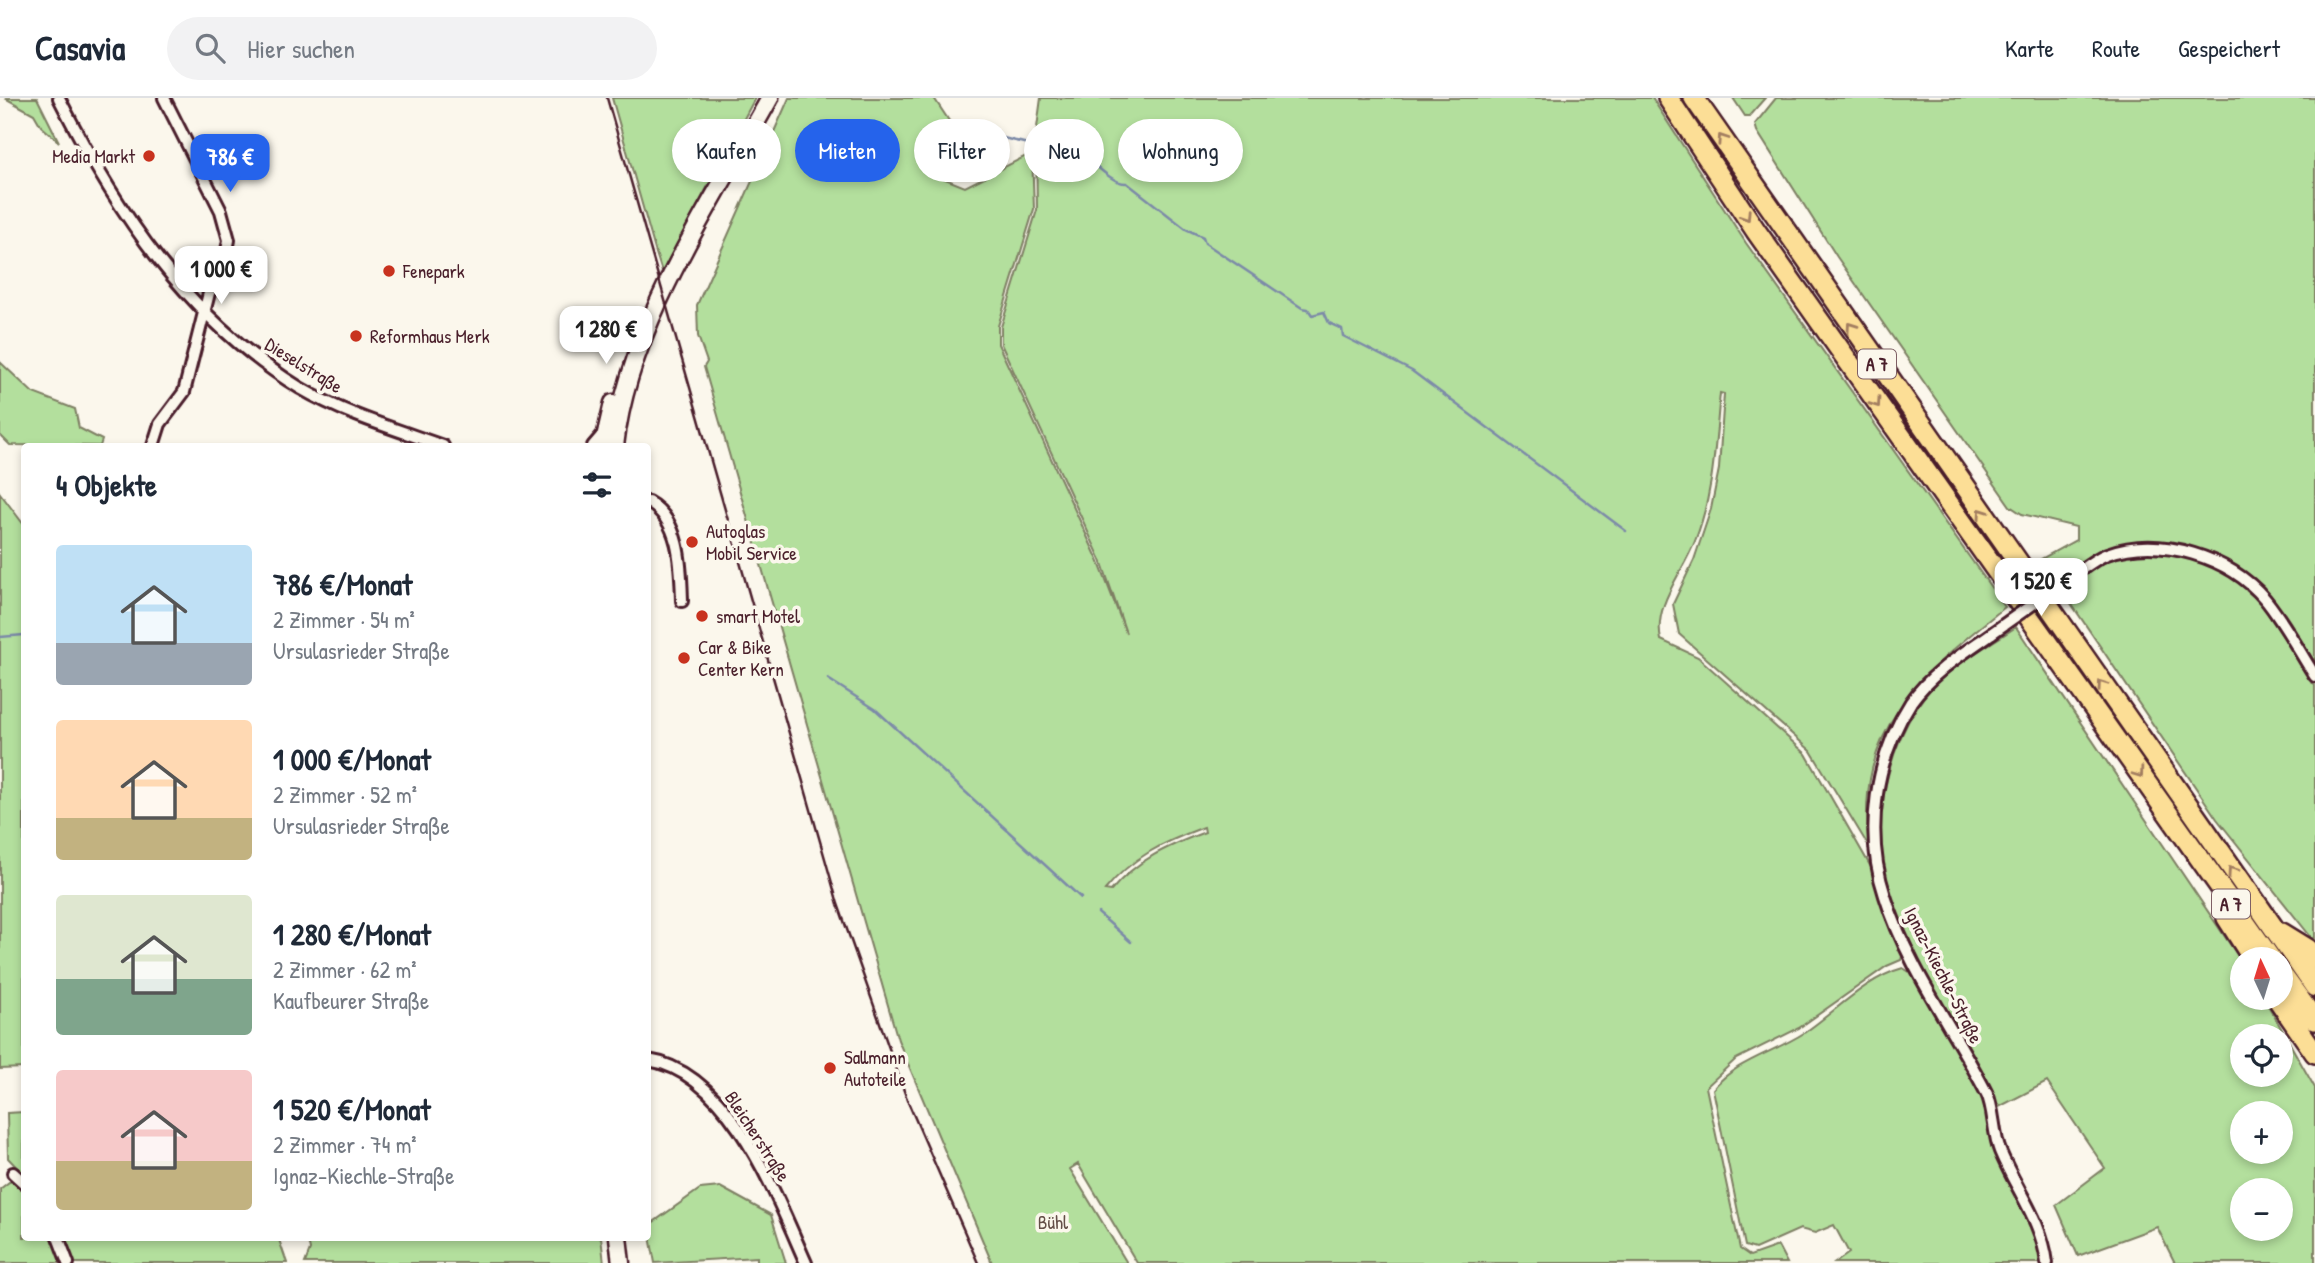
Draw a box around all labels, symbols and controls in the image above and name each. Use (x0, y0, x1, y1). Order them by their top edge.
search box (167, 17, 657, 80)
text: Casavia (35, 26, 125, 70)
icon: search (191, 29, 229, 67)
text: Hier suchen (247, 31, 355, 66)
text: Karte (2005, 32, 2054, 64)
text: Route (2092, 32, 2140, 64)
text: Gespeichert (2178, 32, 2280, 64)
chip: Kaufen (672, 119, 781, 182)
chip: Mieten (795, 119, 900, 182)
chip: Filter (914, 119, 1010, 182)
chip: Neu (1024, 119, 1104, 182)
chip: Wohnung (1118, 119, 1243, 182)
pin: 786 € (181, 134, 279, 194)
one-way arrow (1717, 134, 1730, 147)
text: 786 € (207, 141, 253, 172)
place label: Media Markt (52, 143, 135, 169)
marker: Media Markt (141, 148, 157, 164)
one-way arrow (1738, 209, 1751, 222)
pin: 1 000 € (156, 246, 286, 306)
text: 1 000 € (191, 253, 251, 284)
place label: Fenepark (402, 258, 465, 284)
marker: Fenepark (381, 263, 397, 279)
pin: 1 280 € (541, 306, 671, 366)
text: 1 280 € (575, 313, 637, 344)
one-way arrow (1847, 322, 1859, 335)
place label: Reformhaus Merk (370, 323, 490, 349)
marker: Reformhaus Merk (348, 328, 364, 344)
street label: Dieselstraße (260, 331, 348, 399)
road number: A 7 (1858, 350, 1896, 378)
one-way arrow (1868, 395, 1880, 408)
text: 4 Objekte (56, 465, 157, 505)
icon: filters (578, 466, 616, 504)
one-way arrow (1978, 508, 1990, 521)
place label: Autoglas Mobil Service (706, 518, 797, 566)
marker: Autoglas Mobil Service (684, 534, 700, 550)
pin: 1 520 € (1976, 559, 2106, 618)
text: 786 €/Monat (273, 564, 412, 604)
text: 1 520 € (2011, 565, 2071, 596)
icon: home (112, 573, 196, 657)
place label: smart Motel (716, 603, 801, 629)
text: 2 Zimmer · 54 m² (273, 604, 415, 635)
marker: smart Motel (694, 608, 710, 624)
place label: Car & Bike Center Kern (698, 634, 784, 682)
text: Ursulasrieder Straße (273, 635, 450, 666)
marker: Car & Bike Center Kern (676, 650, 692, 666)
one-way arrow (2098, 680, 2110, 693)
text: 1 000 €/Monat (273, 739, 431, 779)
icon: home (112, 748, 196, 832)
one-way arrow (2130, 765, 2143, 778)
text: 2 Zimmer · 52 m² (273, 779, 417, 810)
text: Ursulasrieder Straße (273, 810, 450, 841)
one-way arrow (2228, 866, 2240, 879)
road number: A 7 (2212, 890, 2250, 918)
street label: Ignaz-Kiechle-Straße (1898, 902, 1990, 1048)
text: 1 280 €/Monat (273, 914, 431, 954)
icon: home (112, 923, 196, 1007)
north arrow (2230, 947, 2292, 1010)
map controls (2230, 947, 2293, 1241)
text: 2 Zimmer · 62 m² (273, 954, 417, 985)
text: Kaufbeurer Straße (273, 985, 429, 1016)
button: locate (2230, 1024, 2293, 1087)
place label: Sallmann Autoteile (844, 1044, 906, 1092)
marker: Sallmann Autoteile (822, 1060, 838, 1076)
street label: Bleicherstraße (719, 1086, 797, 1187)
text: 1 520 €/Monat (273, 1089, 431, 1129)
icon: home (112, 1098, 196, 1182)
button: + (2230, 1101, 2293, 1164)
text: 2 Zimmer · 74 m² (273, 1129, 417, 1160)
text: Ignaz-Kiechle-Straße (273, 1160, 454, 1191)
button: − (2230, 1178, 2293, 1241)
park label: Bühl (1038, 1209, 1069, 1235)

